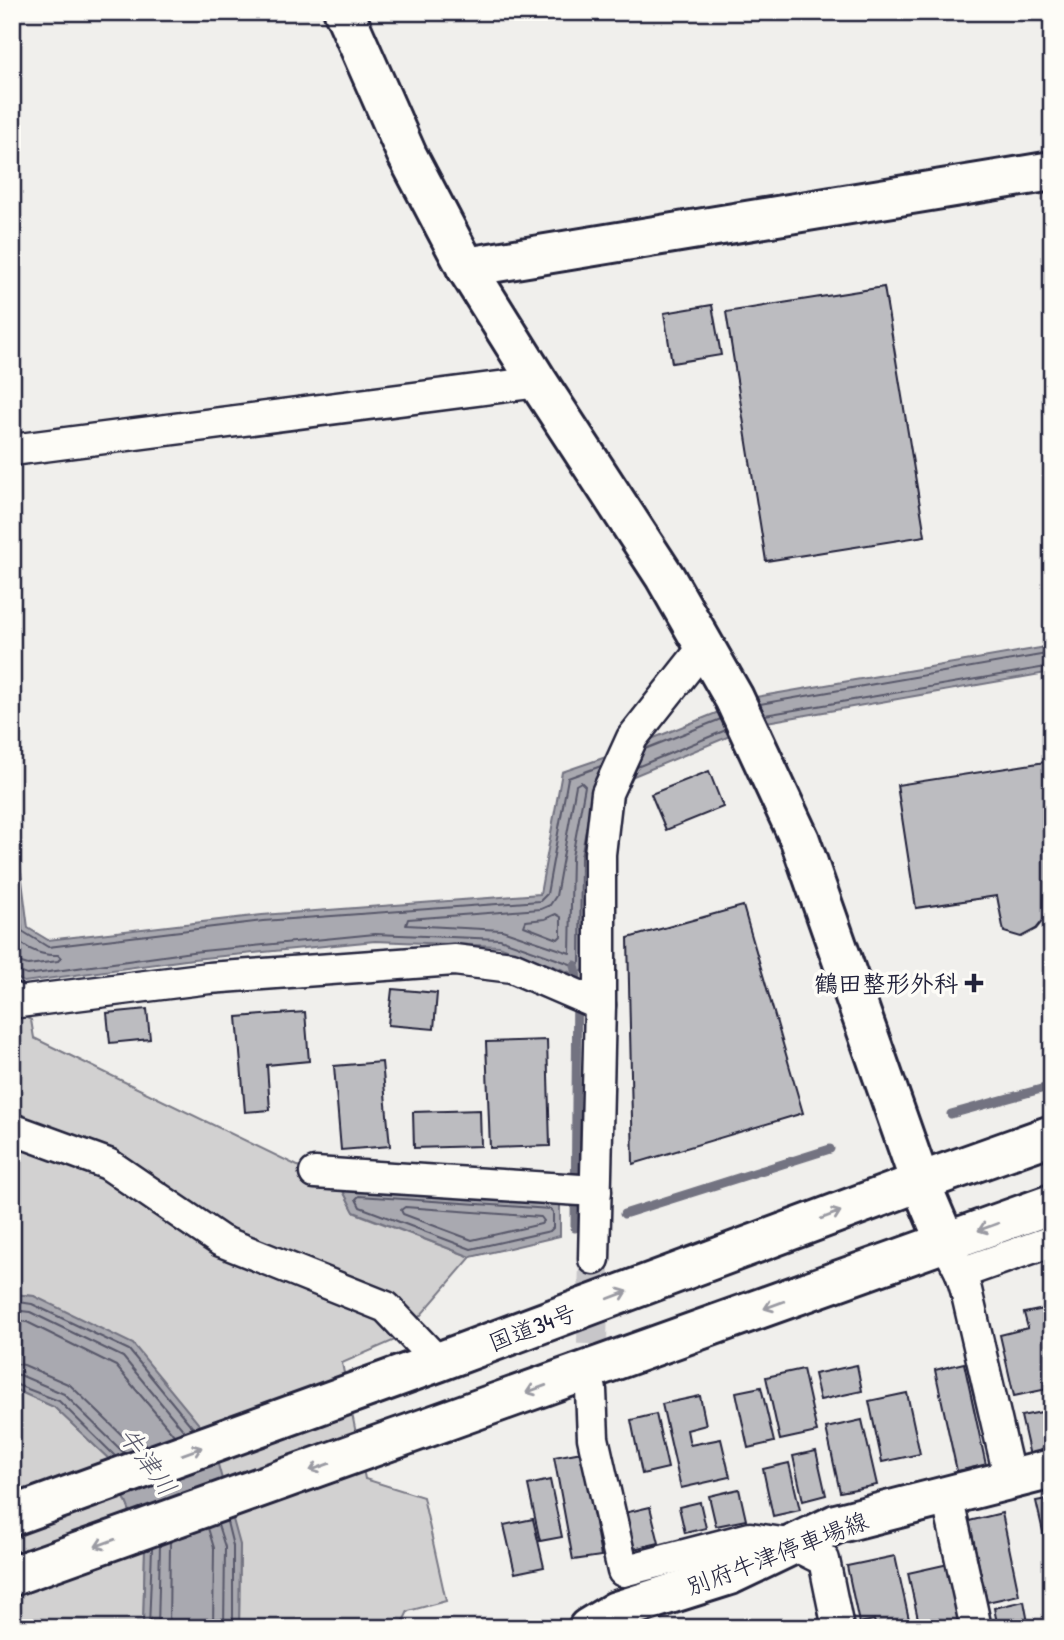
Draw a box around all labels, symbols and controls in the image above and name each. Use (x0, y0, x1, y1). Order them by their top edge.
place label: 鶴田整形外科 (814, 967, 958, 999)
marker: 鶴田整形外科 (964, 973, 984, 993)
one-way arrow (820, 1208, 842, 1220)
one-way arrow (977, 1222, 999, 1235)
one-way arrow (607, 1287, 629, 1300)
street label: 国道34号 (483, 1296, 581, 1358)
one-way arrow (763, 1299, 785, 1312)
one-way arrow (526, 1384, 548, 1396)
water label: 牛津川 (111, 1419, 185, 1503)
one-way arrow (180, 1444, 202, 1456)
one-way arrow (309, 1462, 331, 1474)
street label: 別府牛津停車場線 (682, 1504, 872, 1602)
one-way arrow (95, 1538, 117, 1550)

